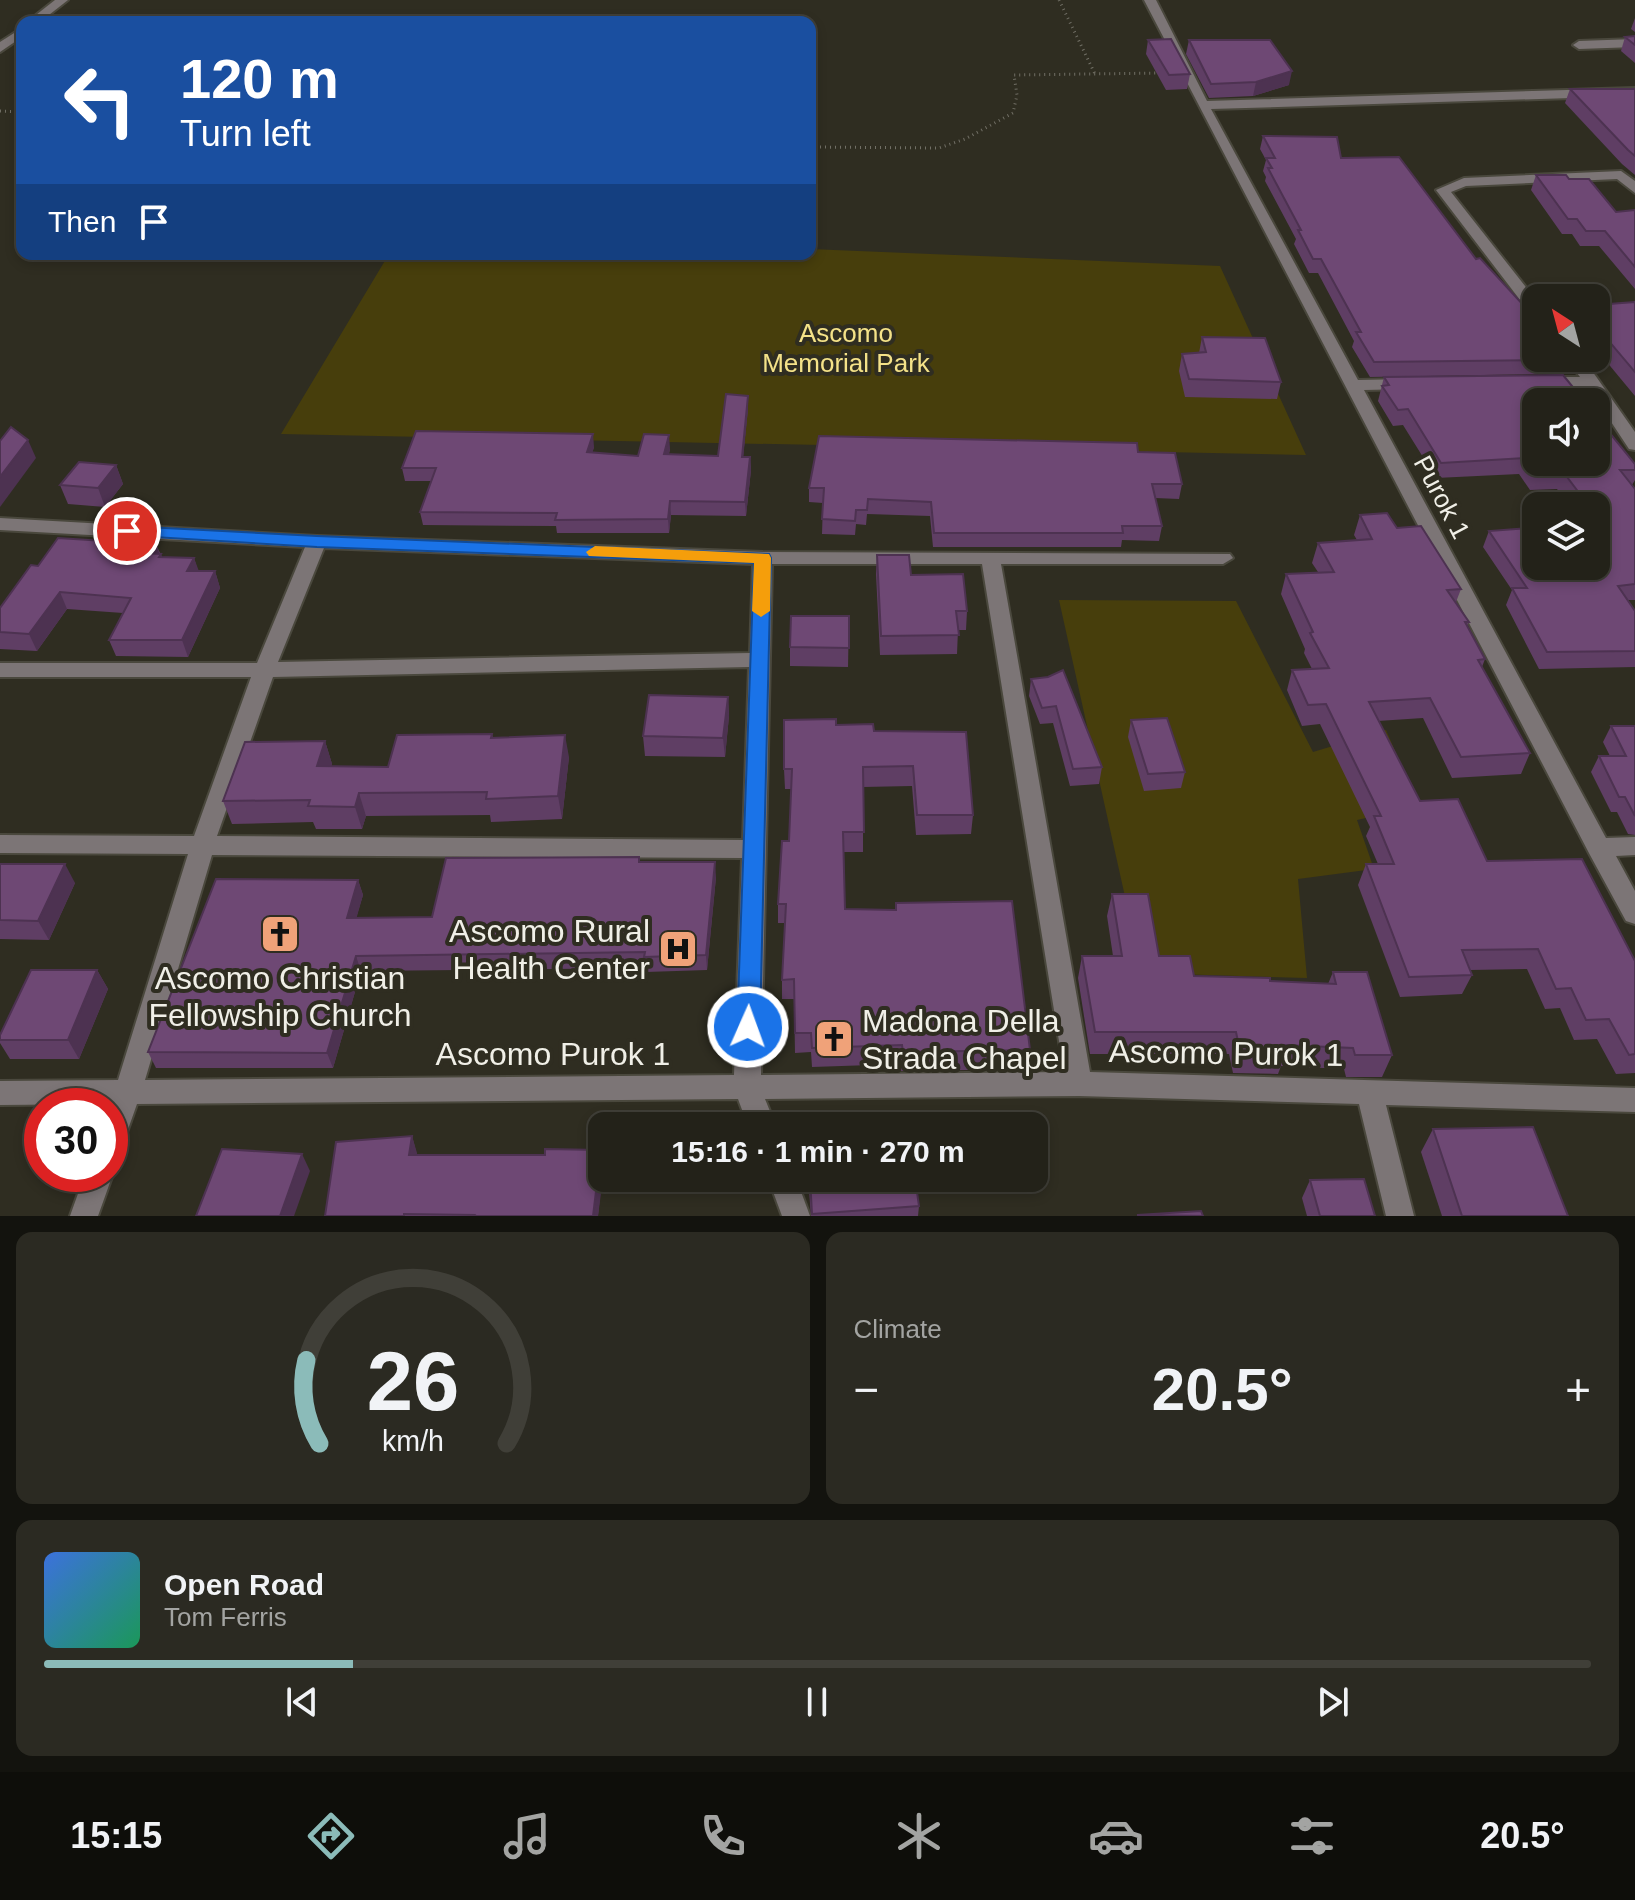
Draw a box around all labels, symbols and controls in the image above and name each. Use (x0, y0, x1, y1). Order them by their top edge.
text: 120 m (180, 47, 339, 110)
icon: left (48, 48, 152, 152)
text: Turn left (180, 113, 311, 154)
icon: arrive (132, 200, 176, 244)
text: Then (48, 205, 116, 238)
north arrow (1522, 284, 1610, 372)
map controls (1522, 284, 1610, 580)
park label: Ascomo Memorial Park (762, 318, 931, 378)
button: sound (1522, 388, 1610, 476)
street label: Purok 1 (1408, 450, 1476, 544)
button: layers (1522, 492, 1610, 580)
pin (93, 497, 161, 565)
icon: arrive (105, 509, 149, 553)
church icon: Ascomo Christian Fellowship Church (259, 913, 301, 955)
place label: Ascomo Rural Health Center (449, 913, 650, 986)
hospital icon: Ascomo Rural Health Center (657, 928, 699, 970)
place label: Ascomo Christian Fellowship Church (148, 960, 412, 1033)
position arrow (706, 985, 790, 1069)
place label: Madona Della Strada Chapel (862, 1003, 1067, 1076)
church icon: Madona Della Strada Chapel (813, 1018, 855, 1060)
street label: Ascomo Purok 1 (1108, 1033, 1344, 1073)
street label: Ascomo Purok 1 (436, 1036, 670, 1072)
speed limit sign: 30 (24, 1088, 128, 1192)
text: 15:16 · 1 min · 270 m (671, 1135, 965, 1168)
text: Climate (854, 1314, 942, 1344)
text: 26 (366, 1335, 459, 1428)
text: 20.5° (1152, 1356, 1293, 1423)
text: − (854, 1365, 879, 1414)
text: + (1565, 1365, 1591, 1414)
text: km/h (382, 1425, 444, 1457)
text: Open Road (164, 1568, 324, 1601)
text: Tom Ferris (164, 1602, 287, 1632)
icon: previous (280, 1680, 324, 1724)
icon: pause (795, 1680, 839, 1724)
icon: next (1311, 1680, 1355, 1724)
icon: directions (303, 1808, 359, 1864)
icon: music (499, 1808, 555, 1864)
icon: phone (695, 1808, 751, 1864)
icon: climate (891, 1808, 947, 1864)
icon: car (1088, 1808, 1144, 1864)
icon: filters (1284, 1808, 1340, 1864)
text: 15:15 (70, 1815, 162, 1856)
text: 20.5° (1480, 1815, 1565, 1856)

